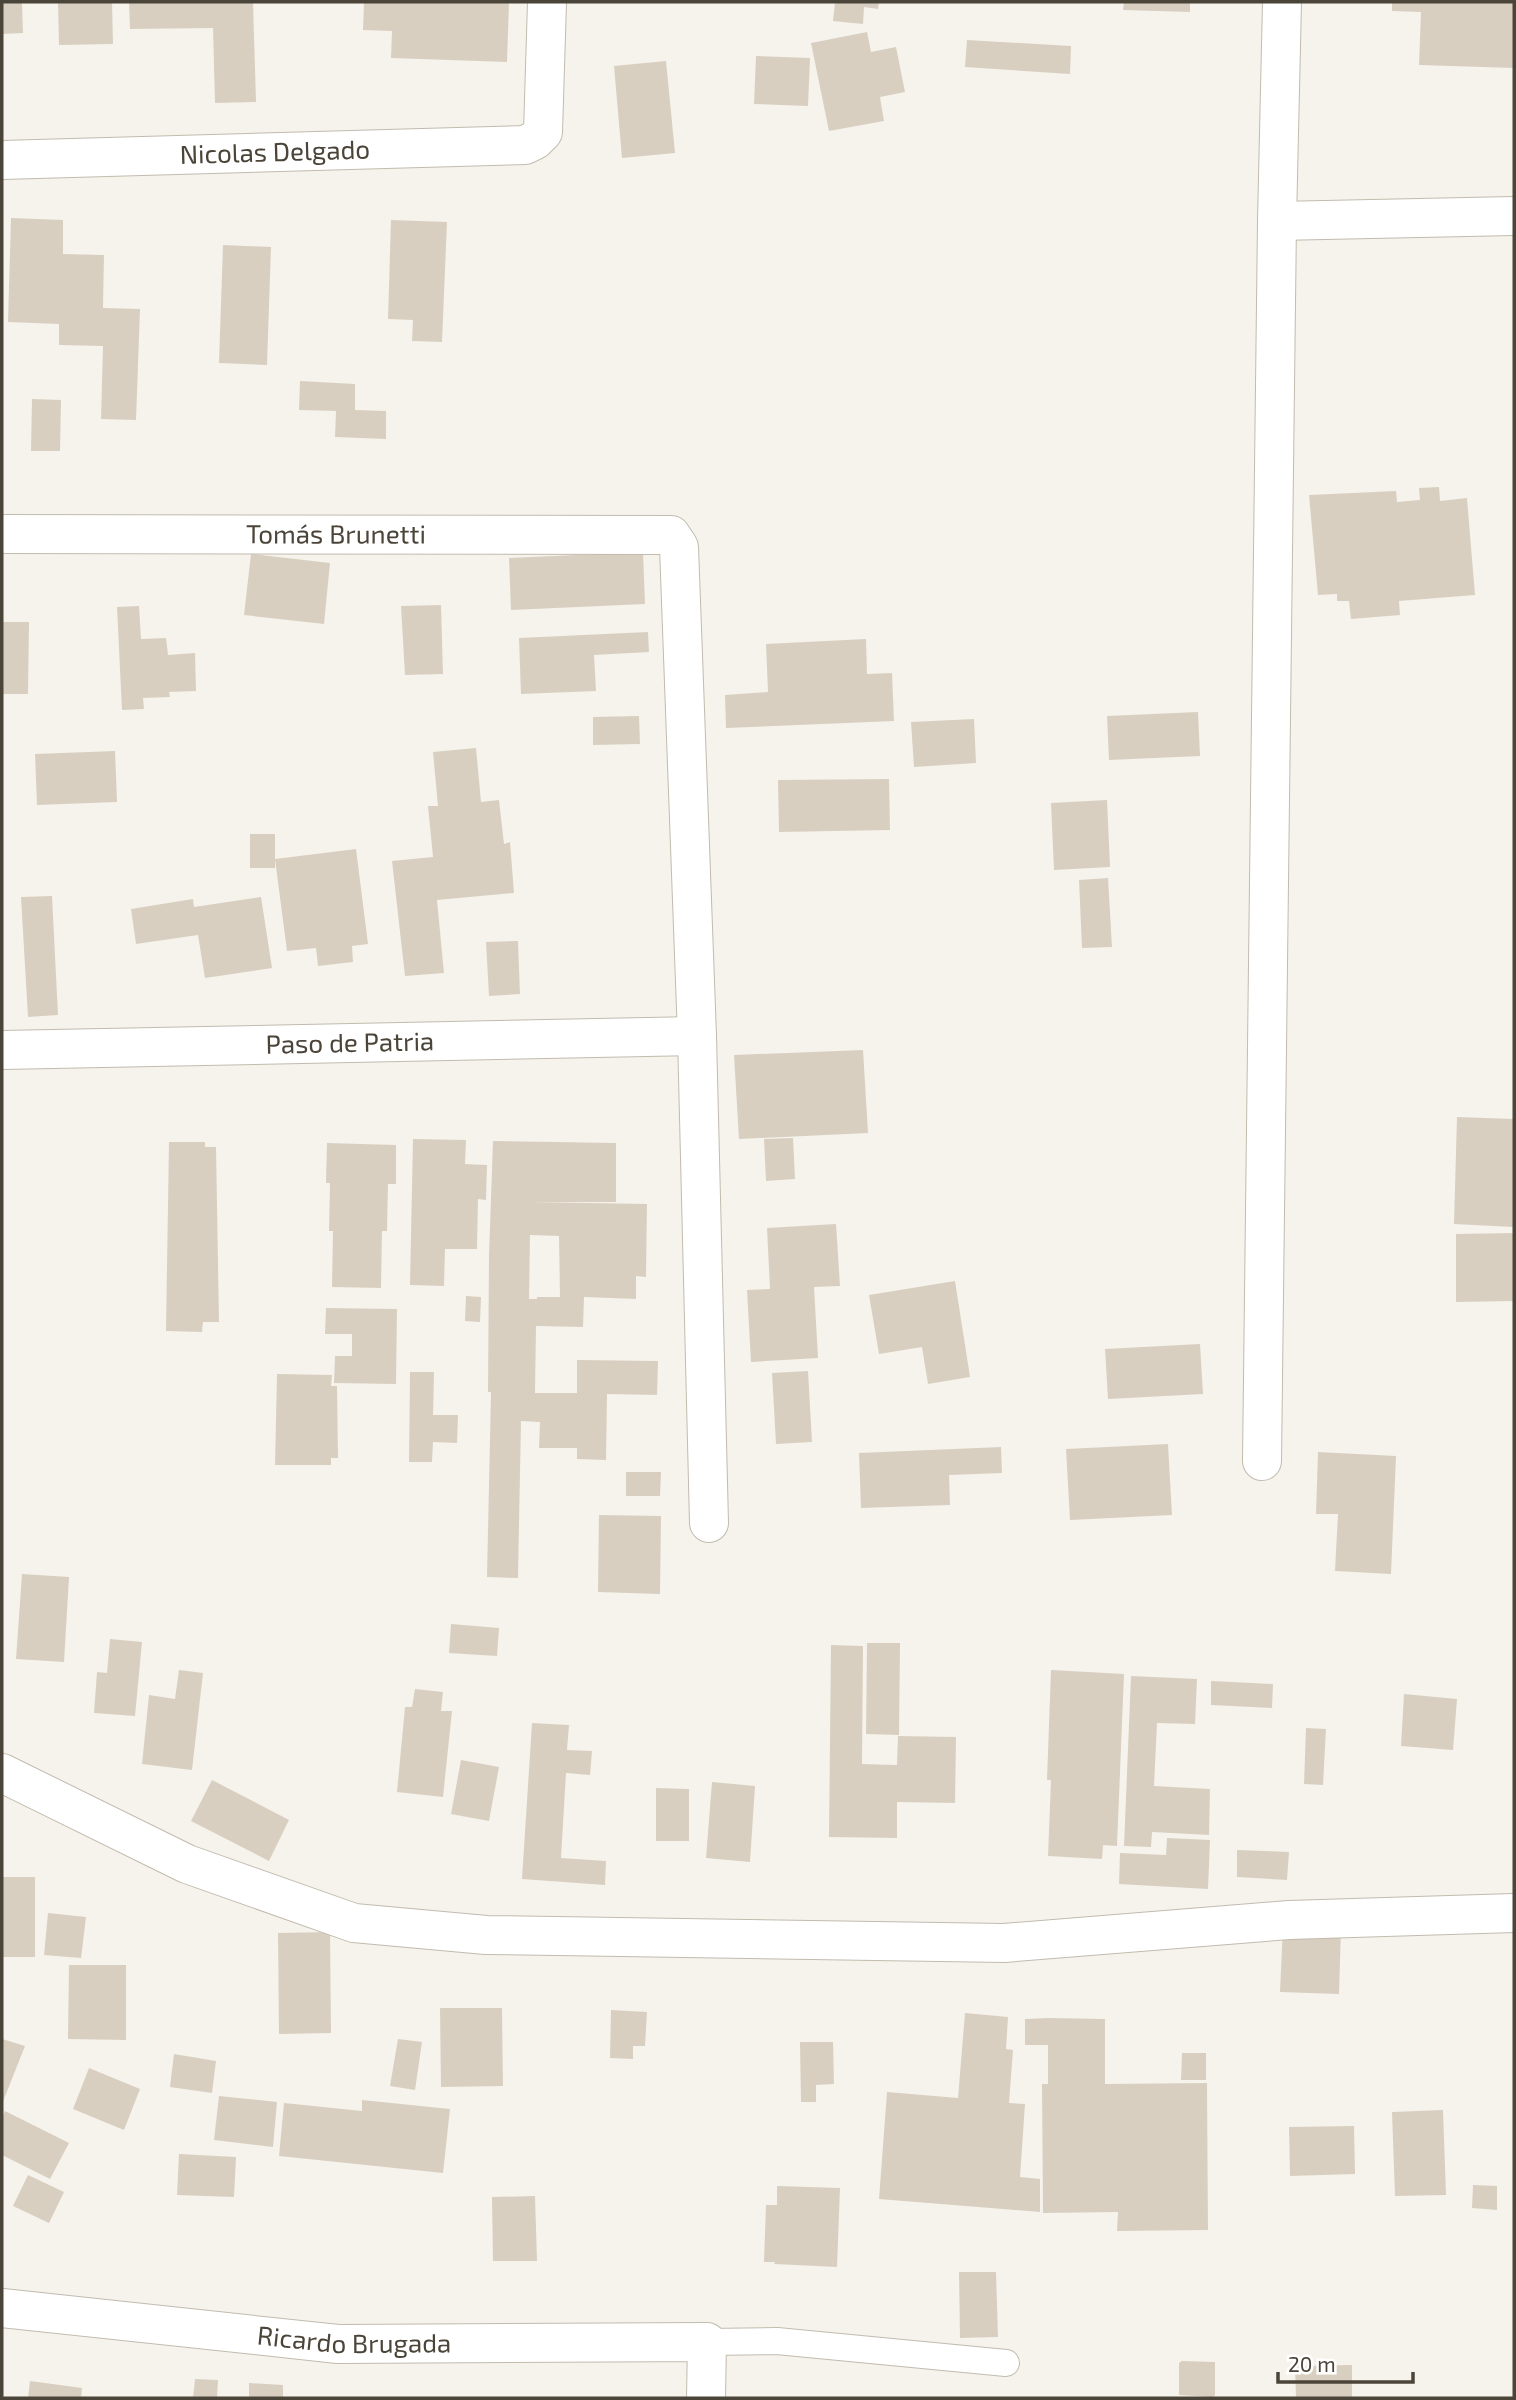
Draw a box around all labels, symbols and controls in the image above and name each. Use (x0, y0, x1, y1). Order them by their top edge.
street label: Nicolas Delgado (179, 132, 370, 169)
street label: Tomás Brunetti (246, 517, 426, 549)
street label: Paso de Patria (265, 1024, 435, 1059)
street label: Ricardo Brugada (256, 2318, 451, 2358)
scale bar (1278, 2340, 1413, 2384)
text: 20 m (1288, 2351, 1336, 2376)

